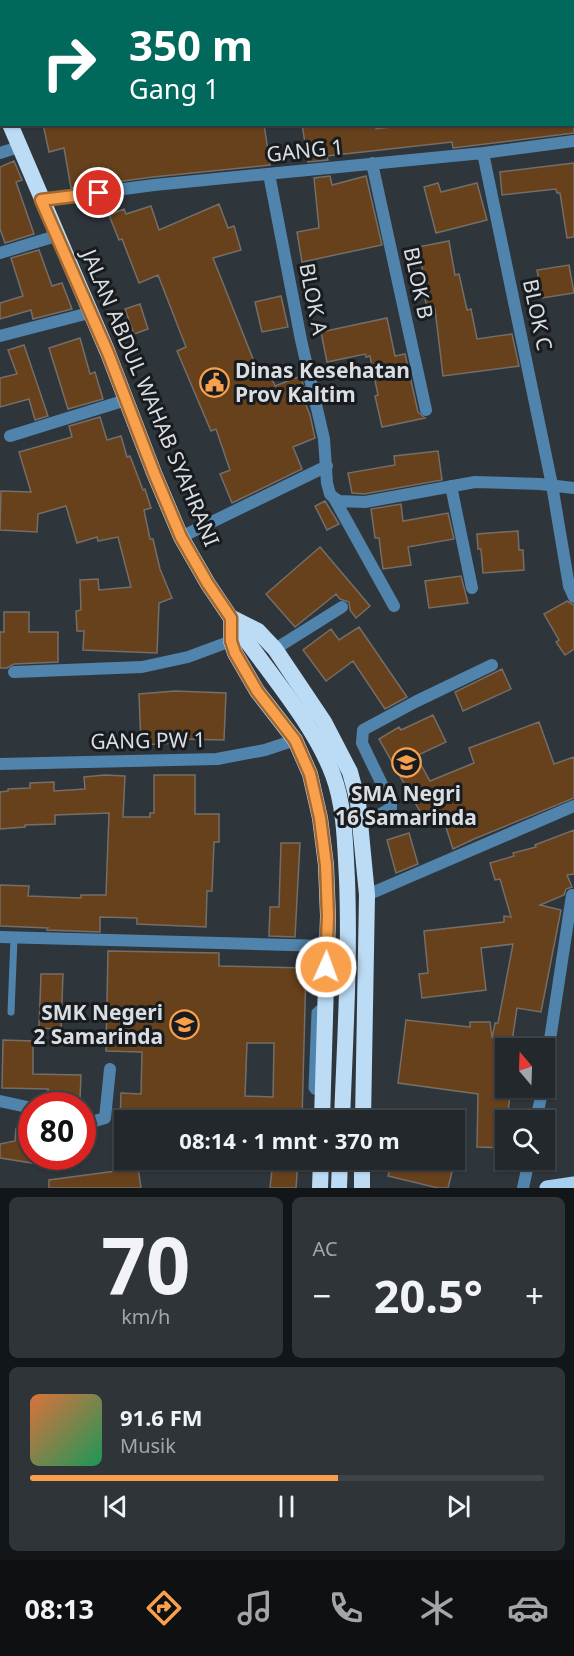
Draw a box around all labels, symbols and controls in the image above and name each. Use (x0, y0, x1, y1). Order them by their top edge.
text: 350 m (129, 16, 253, 73)
icon: right (30, 24, 108, 102)
text: Gang 1 (129, 70, 220, 107)
street label: GANG 1 (265, 132, 345, 168)
pin (73, 167, 124, 218)
icon: arrive (82, 176, 115, 209)
street label: JALAN ABDUL WAHAB SYAHRANI (75, 243, 226, 550)
street label: BLOK B (398, 244, 440, 321)
street label: BLOK A (293, 261, 335, 338)
street label: BLOK C (517, 276, 559, 353)
place label: Dinas Kesehatan Prov Kaltim (235, 356, 410, 408)
public building icon: Dinas Kesehatan Prov Kaltim (198, 367, 230, 399)
street label: GANG PW 1 (90, 725, 206, 755)
school or university icon: SMA Negri 16 Samarinda (390, 747, 422, 779)
place label: SMA Negri 16 Samarinda (335, 779, 477, 831)
position arrow (294, 935, 358, 999)
place label: SMK Negeri 2 Samarinda (33, 998, 163, 1050)
school or university icon: SMK Negeri 2 Samarinda (168, 1009, 200, 1041)
north arrow (495, 1038, 555, 1098)
map controls (495, 1038, 555, 1170)
speed limit sign: 80 (18, 1092, 96, 1170)
button: search (495, 1110, 555, 1170)
text: 08:14 · 1 mnt · 370 m (179, 1125, 400, 1155)
text: 70 (101, 1211, 190, 1317)
text: AC (313, 1235, 338, 1262)
text: 20.5° (374, 1265, 483, 1326)
text: − (313, 1273, 331, 1318)
text: + (525, 1273, 544, 1318)
text: km/h (121, 1303, 170, 1330)
text: 91.6 FM (120, 1402, 202, 1432)
text: Musik (120, 1432, 176, 1459)
icon: previous (99, 1490, 132, 1523)
icon: pause (270, 1490, 303, 1523)
icon: next (442, 1490, 475, 1523)
icon: directions (143, 1587, 185, 1629)
icon: music (234, 1587, 276, 1629)
icon: phone (325, 1587, 367, 1629)
icon: climate (416, 1587, 458, 1629)
icon: car (507, 1587, 549, 1629)
text: 08:13 (25, 1590, 94, 1627)

